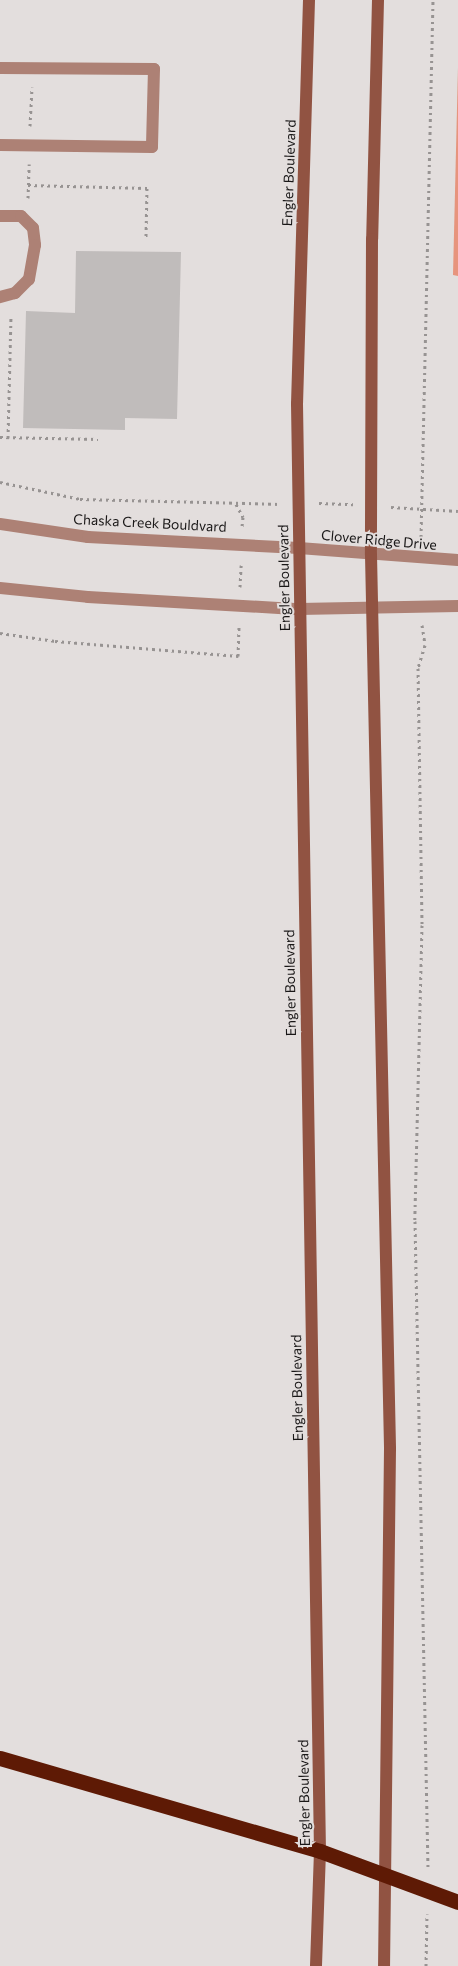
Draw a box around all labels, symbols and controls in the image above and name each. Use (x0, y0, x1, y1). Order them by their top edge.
street label: Engler Boulevard (279, 119, 299, 227)
street label: Chaska Creek Bouldvard (73, 511, 227, 535)
street label: Engler Boulevard (275, 524, 293, 632)
street label: Clover Ridge Drive (320, 527, 438, 553)
street label: Engler Boulevard (281, 929, 299, 1037)
street label: Engler Boulevard (288, 1334, 306, 1442)
street label: Engler Boulevard (295, 1739, 313, 1847)

